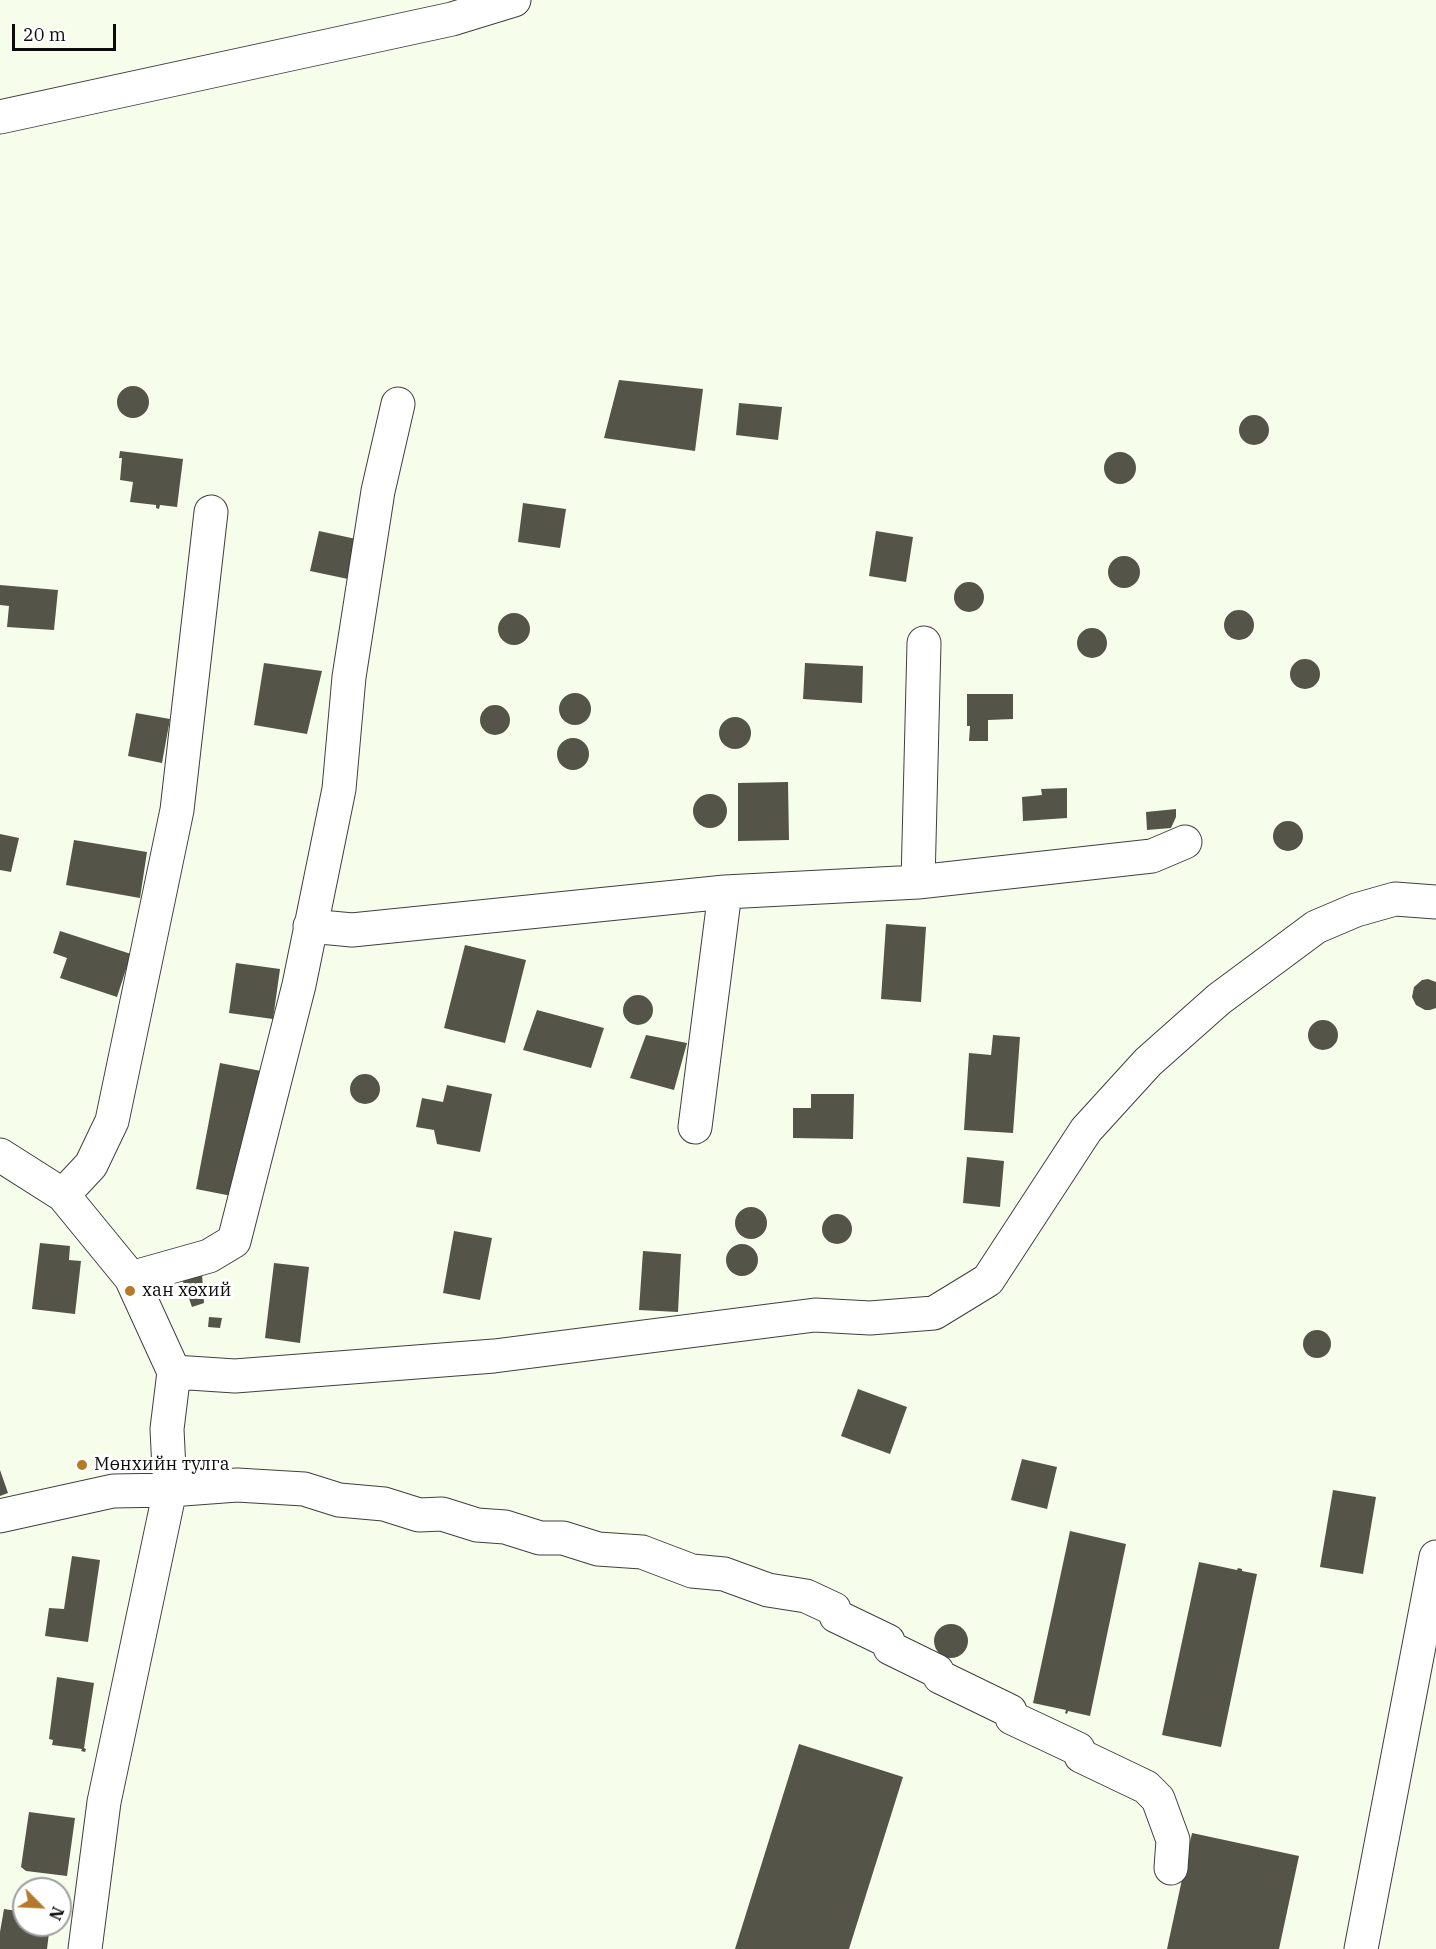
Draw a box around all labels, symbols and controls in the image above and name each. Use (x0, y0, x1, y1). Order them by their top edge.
scale bar (15, 12, 118, 50)
text: 20 m (23, 23, 66, 46)
place label: хан хөхий (142, 1280, 231, 1302)
marker: хан хөхий (123, 1284, 137, 1298)
place label: Мөнхийн тулга (94, 1454, 229, 1476)
marker: Мөнхийн тулга (75, 1458, 89, 1472)
north arrow (12, 1877, 72, 1937)
text: N (45, 1904, 68, 1923)

